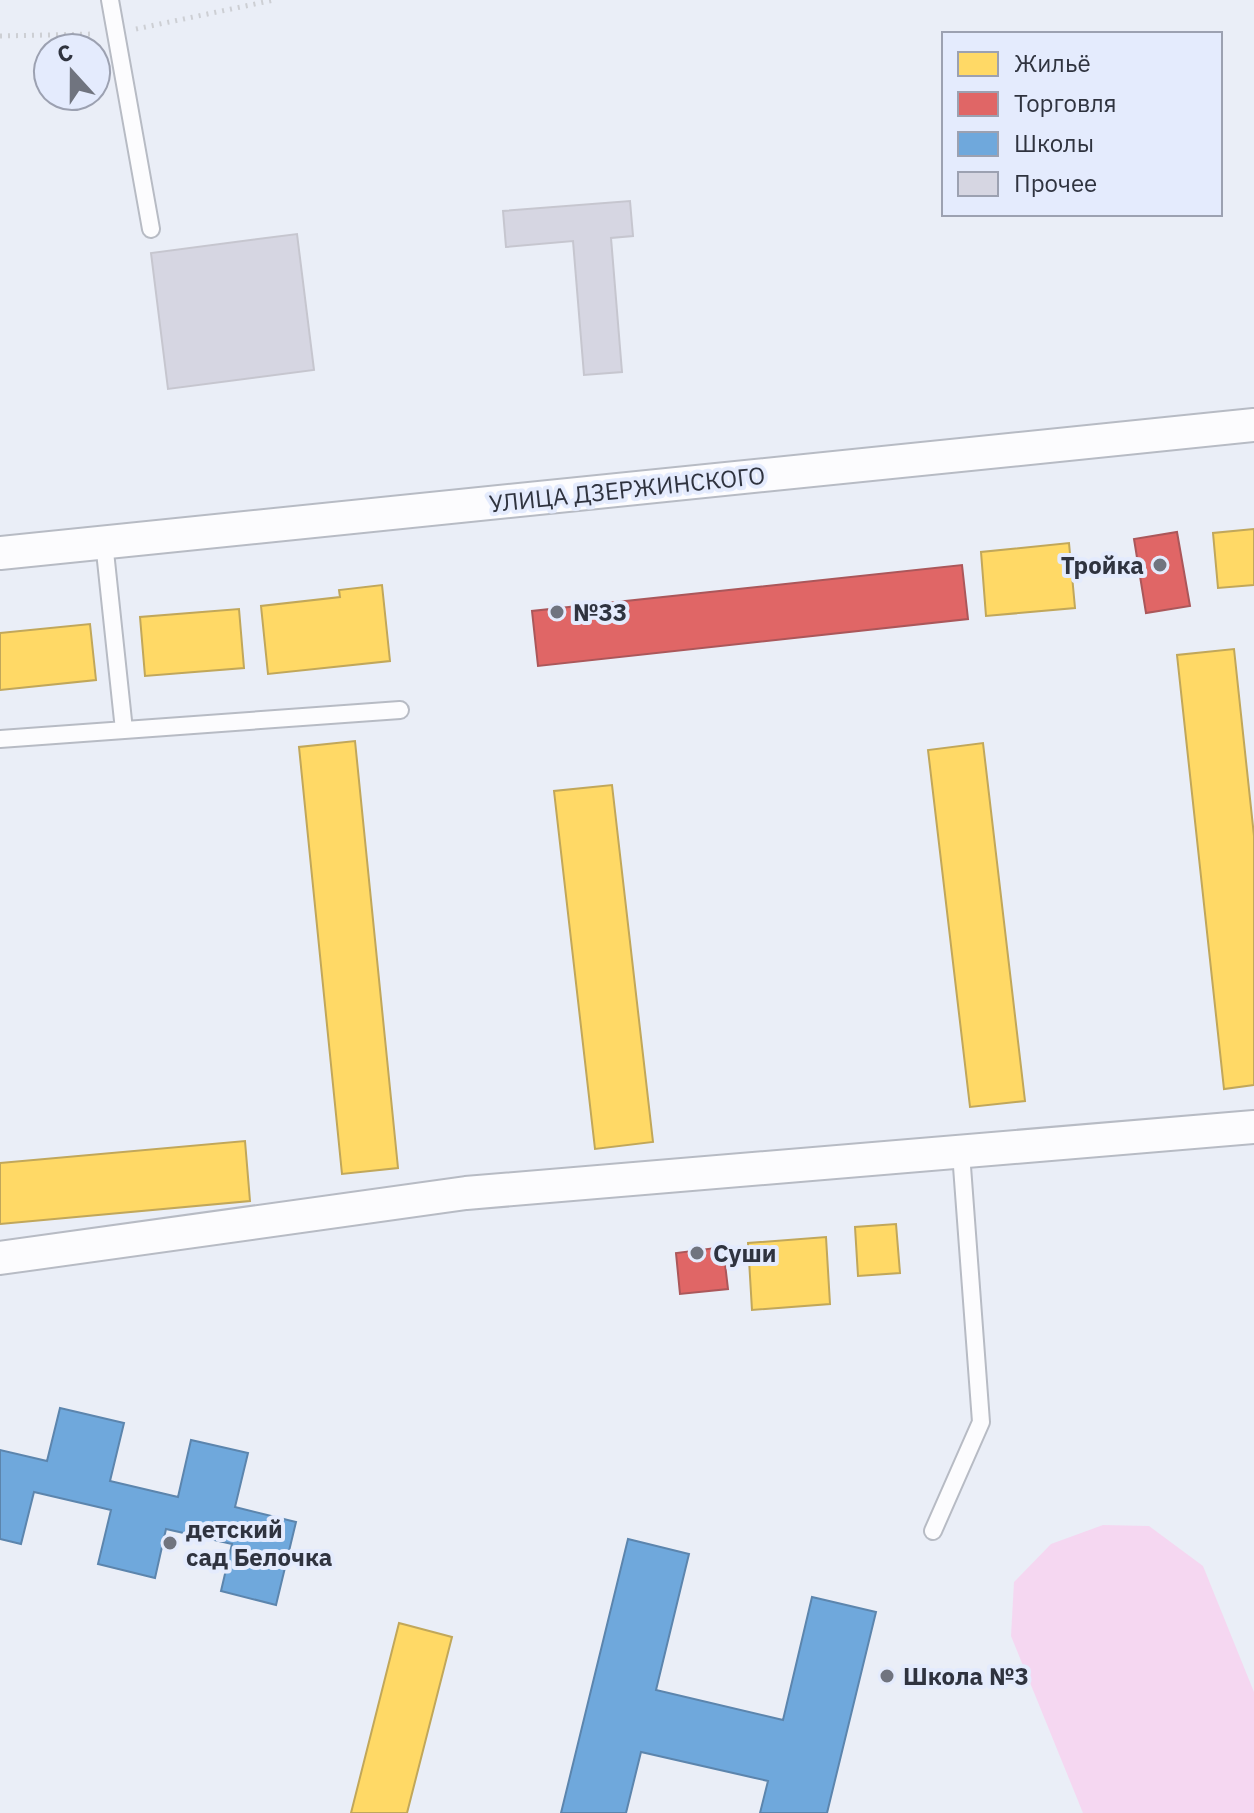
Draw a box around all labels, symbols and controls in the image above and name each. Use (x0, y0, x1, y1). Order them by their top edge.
north arrow (32, 32, 112, 112)
legend (942, 32, 1222, 216)
text: С (53, 37, 77, 69)
text: Жильё (1014, 47, 1091, 79)
text: Торговля (1014, 87, 1117, 119)
text: Школы (1014, 127, 1094, 159)
text: Прочее (1014, 167, 1097, 199)
street label: УЛИЦА ДЗЕРЖИНСКОГО (487, 459, 767, 519)
place label: Тройка (1061, 549, 1144, 581)
marker: Тройка (1151, 556, 1169, 574)
place label: №33 (573, 596, 627, 628)
marker: №33 (548, 603, 566, 621)
place label: Суши (713, 1237, 776, 1269)
marker: Суши (688, 1244, 706, 1262)
place label: детский сад Белочка (186, 1513, 333, 1573)
marker: детский сад Белочка (161, 1534, 179, 1552)
place label: Школа №3 (903, 1660, 1029, 1692)
marker: Школа №3 (878, 1667, 896, 1685)

